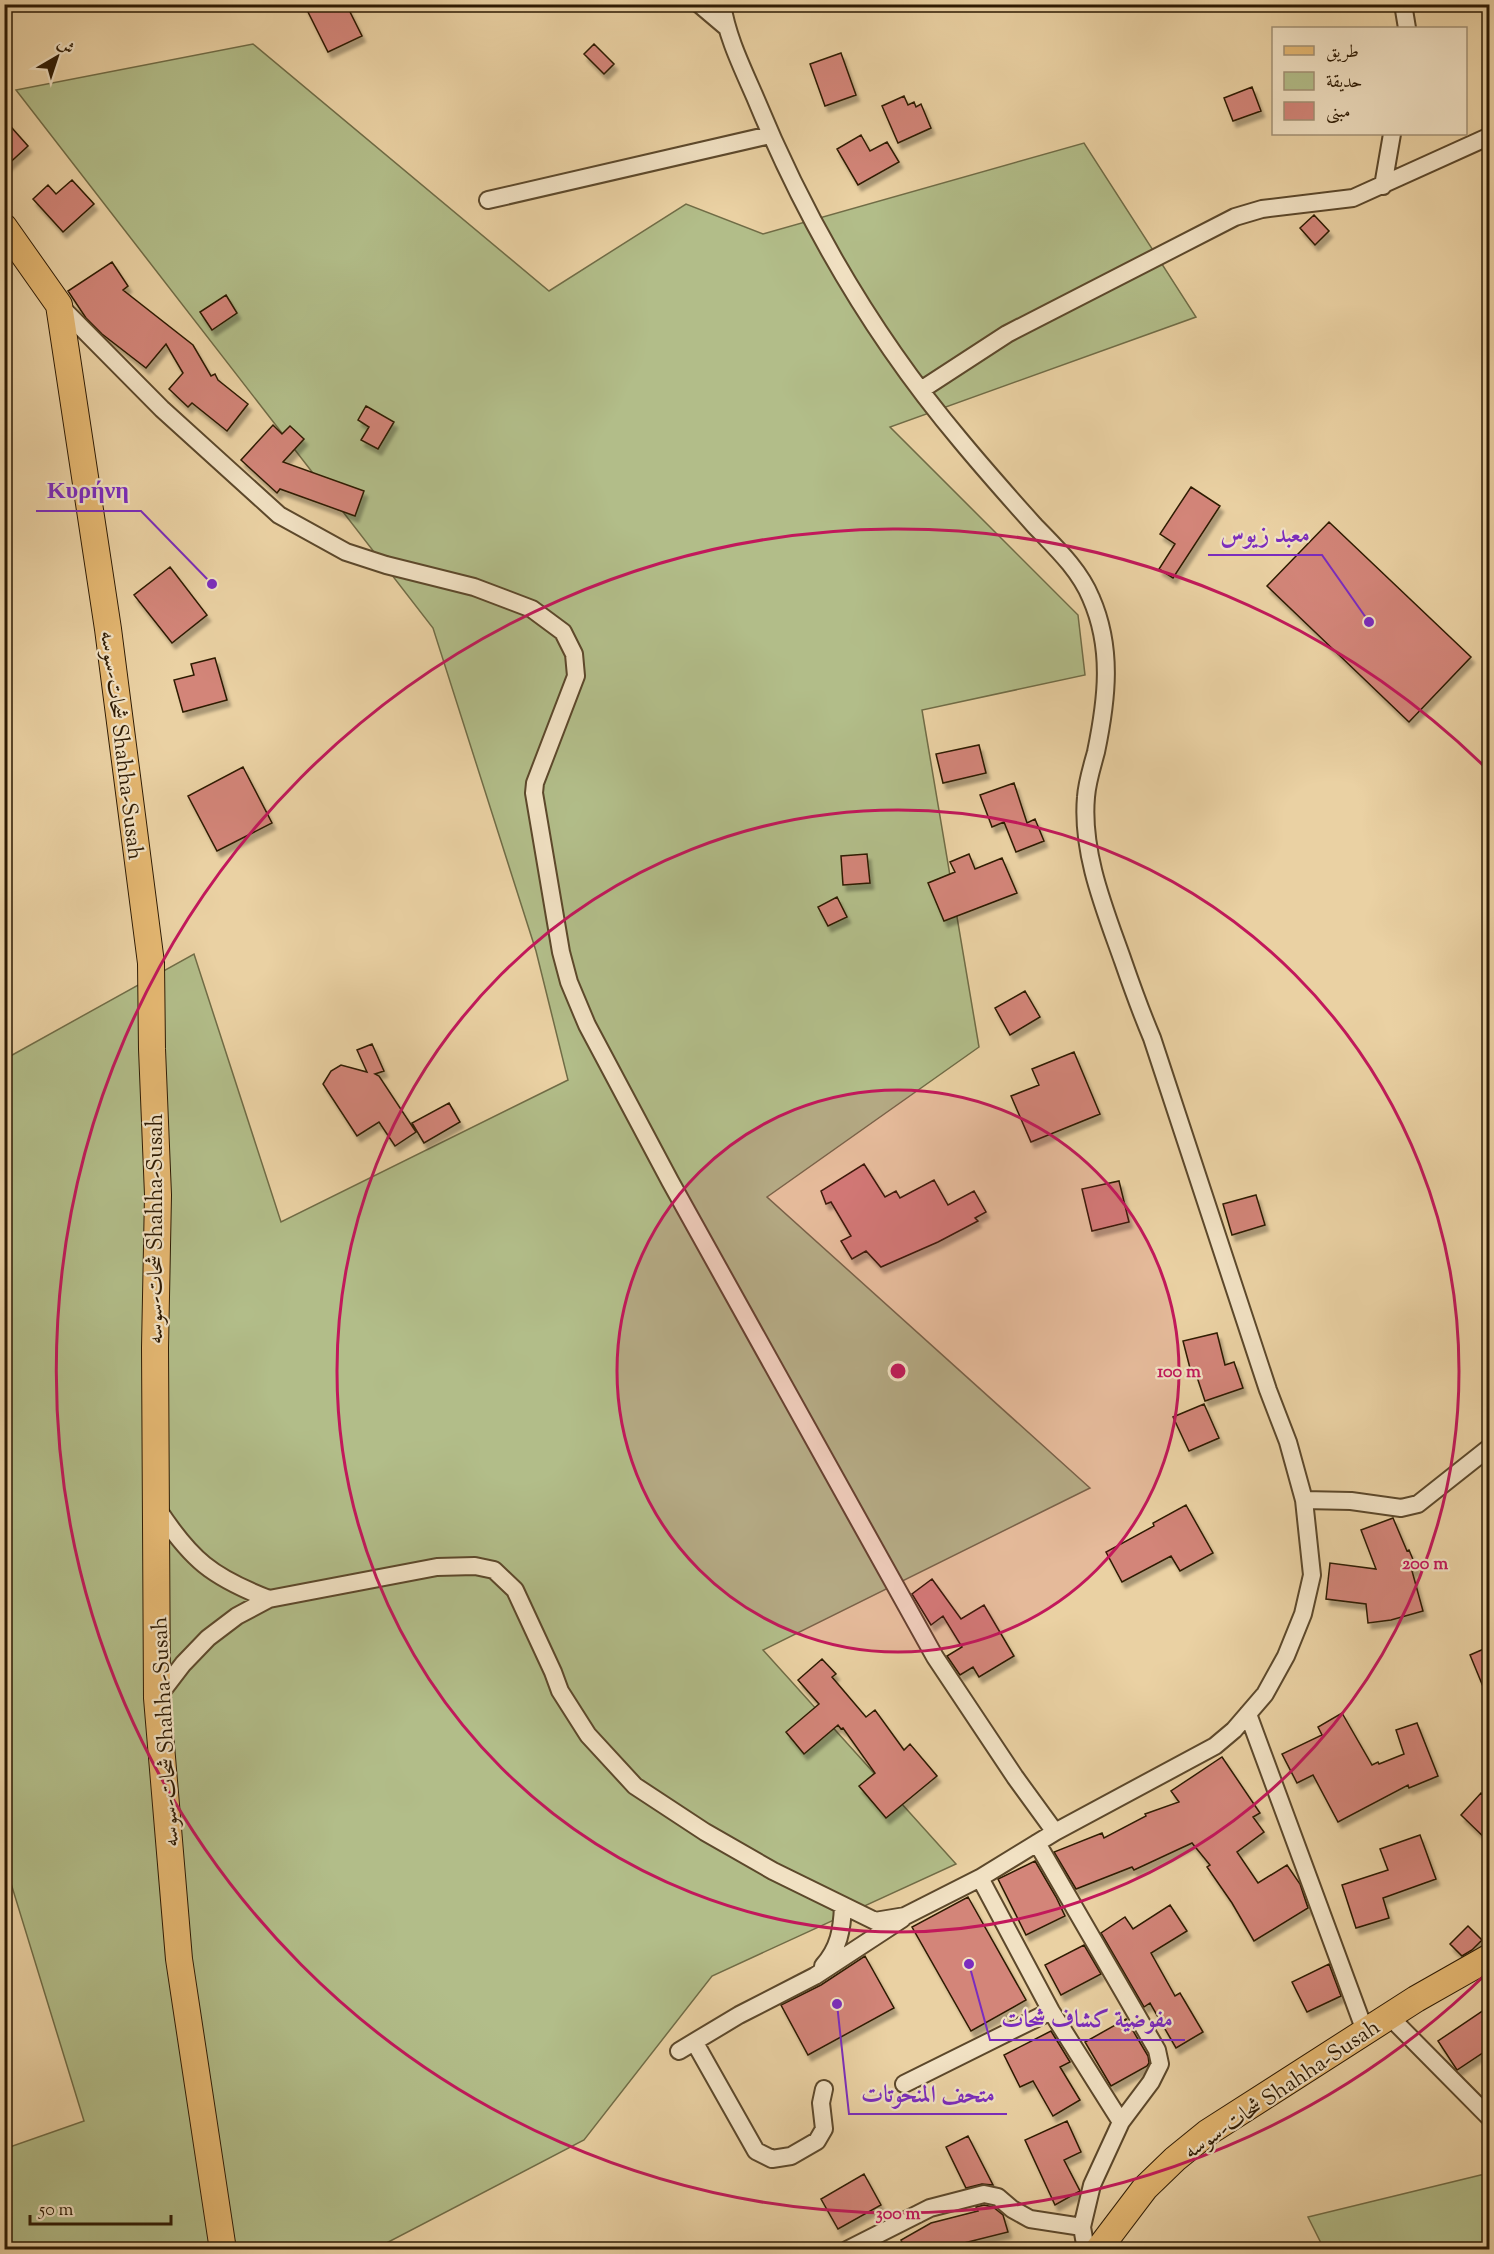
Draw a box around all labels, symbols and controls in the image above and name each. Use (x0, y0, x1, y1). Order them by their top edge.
north arrow (27, 27, 87, 87)
legend (1272, 27, 1467, 135)
text: ش (51, 33, 78, 61)
text: طريق (1326, 40, 1359, 66)
text: حديقة (1326, 70, 1362, 96)
text: مبنى (1326, 100, 1351, 126)
callout: Κυρήνη (36, 469, 141, 511)
text: Κυρήνη (47, 475, 129, 509)
callout: معبد زيوس (1208, 513, 1322, 555)
text: معبد زيوس (1220, 519, 1310, 553)
street label: شحات-سوسه Shahha-Susah (90, 629, 150, 862)
street label: شحات-سوسه Shahha-Susah (141, 1114, 173, 1344)
text: 100 m (1157, 1360, 1201, 1386)
centre of rings (888, 1361, 908, 1381)
text: 200 m (1402, 1552, 1448, 1578)
street label: شحات-سوسه Shahha-Susah (145, 1616, 189, 1848)
callout: مفوضية كشاف شحات (990, 1998, 1185, 2040)
text: مفوضية كشاف شحات (1001, 2004, 1173, 2038)
street label: شحات-سوسه Shahha-Susah (1178, 2013, 1387, 2168)
callout: متحف المنحوتات (849, 2072, 1007, 2114)
text: متحف المنحوتات (861, 2079, 995, 2113)
scale bar (30, 2188, 171, 2226)
text: 50 m (38, 2198, 74, 2224)
text: 300 m (876, 2202, 921, 2228)

